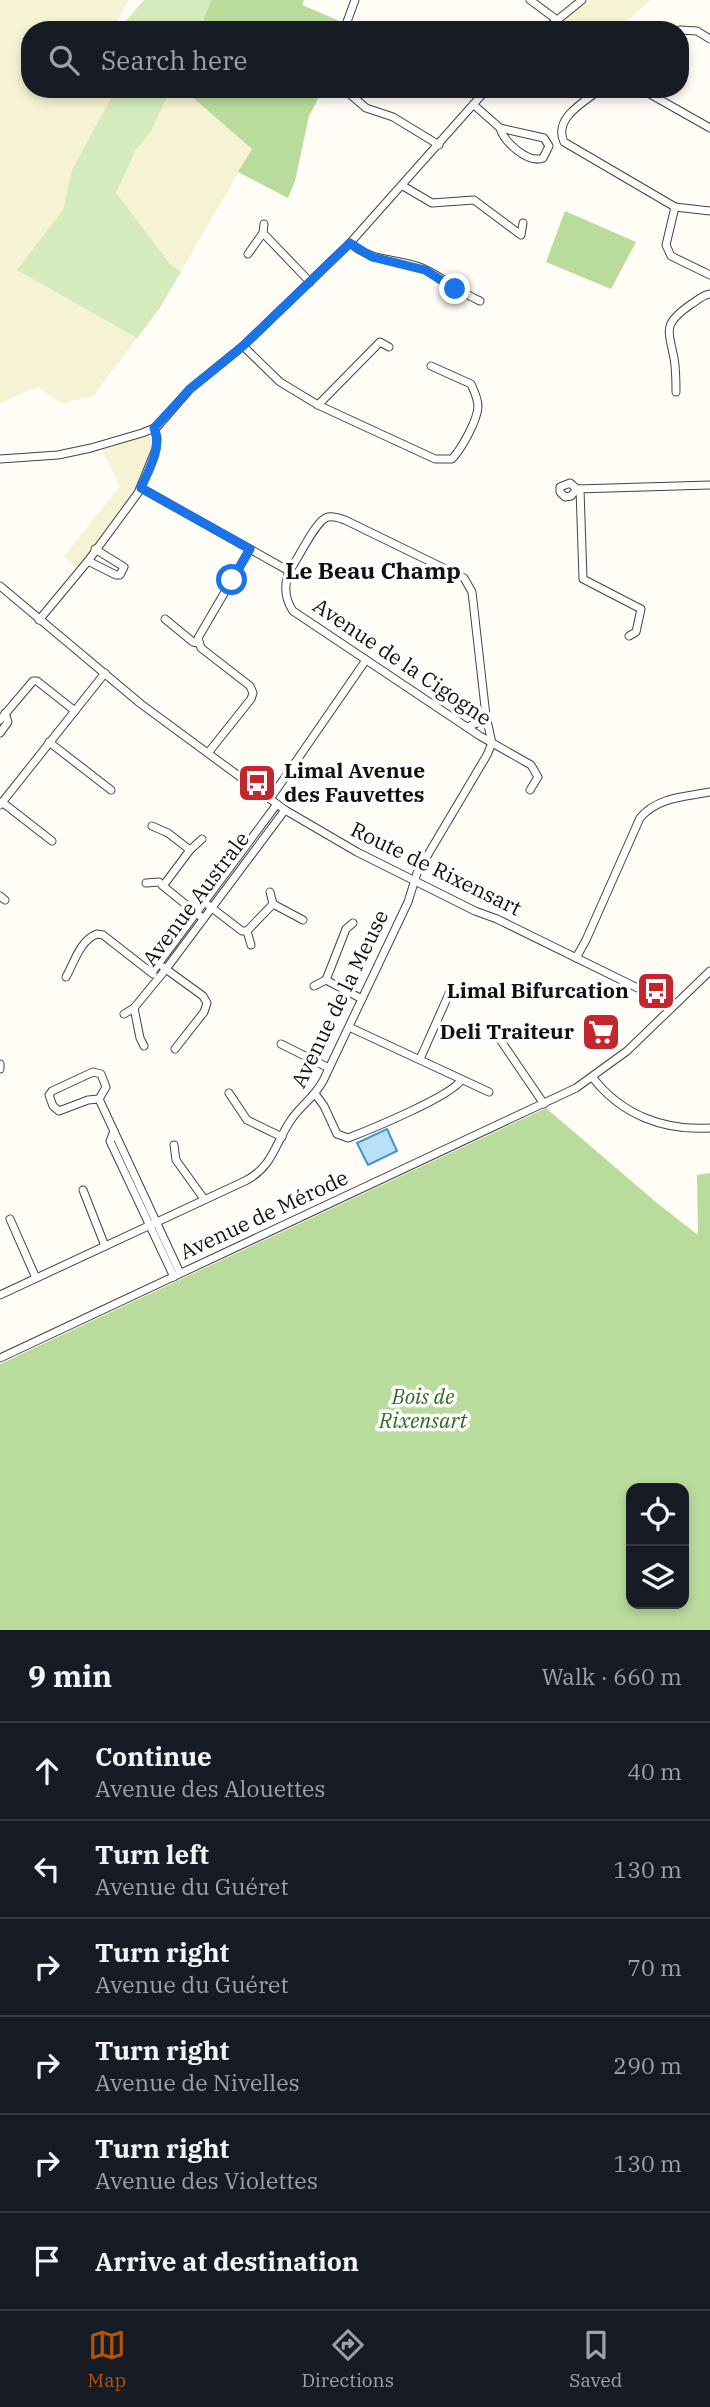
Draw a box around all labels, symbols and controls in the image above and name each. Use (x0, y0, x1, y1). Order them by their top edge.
search box (21, 21, 689, 98)
icon: search (45, 41, 83, 79)
text: Search here (101, 43, 247, 77)
route end (439, 273, 470, 304)
district label: Le Beau Champ (285, 555, 461, 585)
route start (216, 564, 247, 595)
street label: Avenue de la Cigogne (308, 591, 497, 731)
place label: Limal Avenue des Fauvettes (284, 756, 425, 808)
bus stop icon: Limal Avenue des Fauvettes (236, 762, 278, 804)
street label: Route de Rixensart (346, 815, 526, 922)
street label: Avenue Australe (135, 825, 255, 971)
street label: Avenue de la Meuse (284, 905, 394, 1092)
bus stop icon: Limal Bifurcation (635, 970, 677, 1012)
place label: Limal Bifurcation (447, 976, 629, 1004)
supermarket icon: Deli Traiteur (580, 1011, 622, 1053)
place label: Deli Traiteur (440, 1017, 575, 1045)
street label: Avenue de Mérode (175, 1163, 352, 1265)
park label: Bois de Rixensart (378, 1382, 467, 1434)
map controls (626, 1483, 689, 1609)
button: locate (626, 1483, 689, 1546)
button: layers (626, 1546, 689, 1609)
text: 9 min (28, 1656, 112, 1695)
text: Walk · 660 m (541, 1661, 682, 1691)
text: Continue (95, 1739, 212, 1773)
icon: ahead (28, 1752, 66, 1790)
text: 40 m (627, 1756, 682, 1786)
text: Avenue des Alouettes (95, 1773, 326, 1803)
text: Turn left (95, 1837, 209, 1871)
icon: left (28, 1850, 66, 1888)
text: 130 m (613, 1854, 682, 1884)
text: Avenue du Guéret (95, 1871, 289, 1901)
text: Turn right (95, 1935, 229, 1969)
icon: right (28, 1948, 66, 1986)
text: 70 m (627, 1952, 682, 1982)
text: Avenue du Guéret (95, 1969, 289, 1999)
text: Turn right (95, 2033, 229, 2067)
icon: right (28, 2046, 66, 2084)
text: 290 m (613, 2050, 682, 2080)
text: Avenue de Nivelles (95, 2067, 300, 2097)
text: Turn right (95, 2131, 229, 2165)
icon: right (28, 2144, 66, 2182)
text: 130 m (613, 2148, 682, 2178)
text: Avenue des Violettes (95, 2165, 318, 2195)
icon: arrive (28, 2242, 66, 2280)
text: Arrive at destination (95, 2244, 359, 2278)
tab: Map (88, 2326, 126, 2392)
tab: Directions (301, 2326, 394, 2392)
tab: Saved (569, 2326, 622, 2392)

